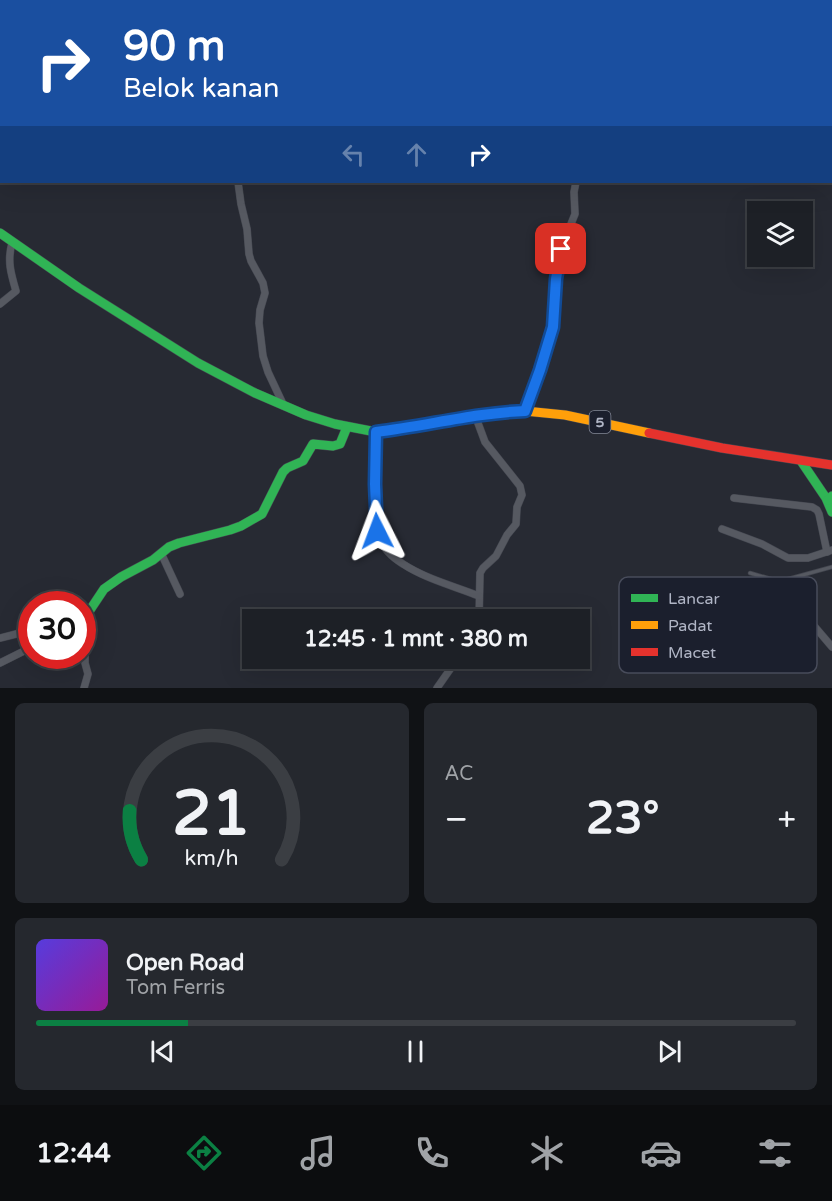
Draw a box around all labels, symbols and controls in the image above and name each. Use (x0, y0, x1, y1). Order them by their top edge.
text: 90 m (123, 21, 225, 72)
icon: right (24, 24, 102, 102)
text: Belok kanan (123, 72, 279, 105)
icon: left (337, 138, 370, 171)
icon: ahead (400, 138, 433, 171)
icon: right (463, 138, 496, 171)
map controls (747, 201, 813, 267)
button: layers (747, 201, 813, 267)
pin (535, 223, 586, 274)
icon: arrive (544, 232, 577, 265)
road number: 5 (590, 411, 610, 433)
position arrow (345, 499, 409, 563)
legend (619, 577, 817, 673)
text: Lancar (668, 589, 720, 609)
speed limit sign: 30 (18, 591, 96, 669)
text: Padat (668, 616, 712, 636)
text: 12:45 · 1 mnt · 380 m (304, 626, 528, 652)
text: Macet (668, 643, 716, 663)
text: AC (445, 762, 473, 786)
text: 21 (173, 777, 251, 852)
text: 23° (586, 792, 659, 846)
text: − (445, 800, 468, 839)
text: + (777, 800, 796, 839)
text: km/h (185, 845, 239, 871)
text: Open Road (126, 950, 244, 976)
text: Tom Ferris (126, 976, 225, 1000)
icon: previous (146, 1035, 179, 1068)
icon: pause (399, 1035, 432, 1068)
icon: next (653, 1035, 686, 1068)
icon: directions (183, 1132, 225, 1174)
icon: music (297, 1132, 339, 1174)
icon: phone (411, 1132, 453, 1174)
icon: climate (526, 1132, 568, 1174)
icon: car (640, 1132, 682, 1174)
icon: filters (754, 1132, 796, 1174)
text: 12:44 (36, 1137, 111, 1170)

